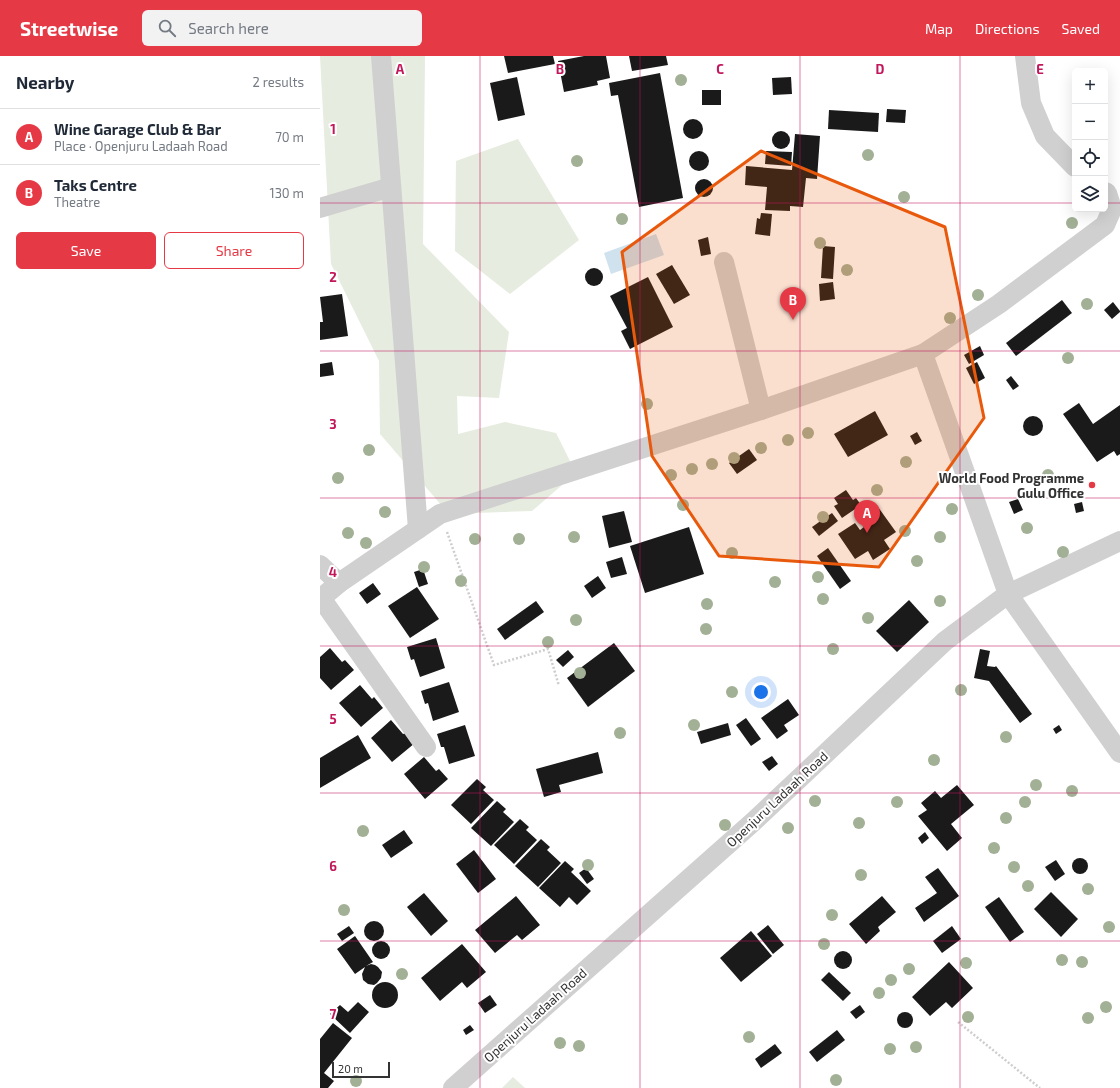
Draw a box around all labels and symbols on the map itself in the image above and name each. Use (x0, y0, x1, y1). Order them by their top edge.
text: A (396, 61, 405, 77)
text: B (556, 61, 564, 77)
text: C (716, 61, 724, 77)
text: D (876, 61, 885, 77)
text: E (1036, 61, 1044, 77)
text: 1 (330, 121, 336, 137)
text: 2 (329, 269, 337, 285)
pin: B (780, 287, 806, 320)
text: 3 (329, 416, 337, 432)
place label: World Food Programme Gulu Office (939, 470, 1084, 501)
marker: World Food Programme Gulu Office (1087, 480, 1097, 490)
pin: A (854, 500, 880, 533)
text: 4 (329, 564, 337, 580)
your location (751, 682, 771, 702)
text: 5 (329, 711, 337, 727)
street label: Openjuru Ladaah Road (723, 748, 831, 850)
text: 6 (329, 858, 337, 874)
street label: Openjuru Ladaah Road (480, 965, 590, 1065)
text: 7 (330, 1006, 337, 1022)
scale bar (332, 1060, 390, 1079)

